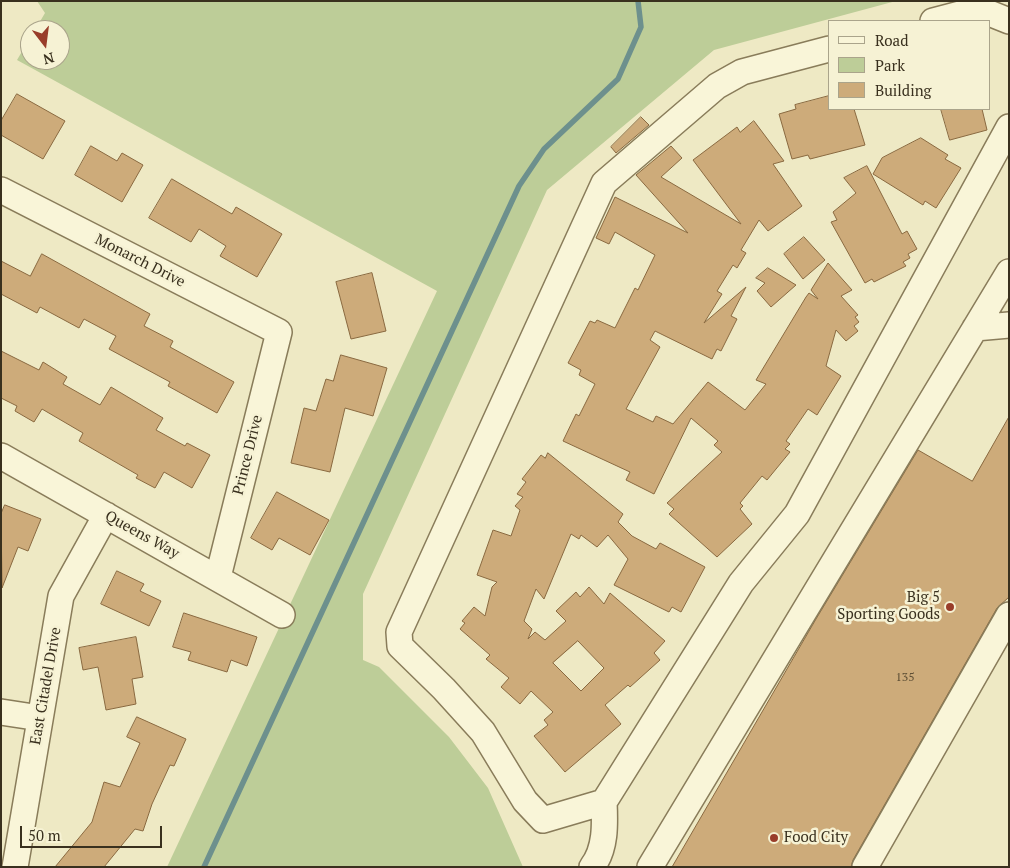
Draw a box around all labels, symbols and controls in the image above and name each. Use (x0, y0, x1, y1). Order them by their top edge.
north arrow (20, 20, 70, 70)
legend (828, 20, 990, 110)
text: Road (875, 30, 908, 50)
text: N (41, 48, 56, 70)
text: Park (875, 55, 905, 75)
text: Building (875, 80, 932, 100)
street label: Monarch Drive (92, 231, 188, 291)
street label: Prince Drive (229, 413, 267, 497)
street label: Queens Way (102, 507, 182, 563)
place label: Big 5 Sporting Goods (837, 589, 940, 624)
marker: Big 5 Sporting Goods (944, 601, 956, 613)
street label: East Citadel Drive (27, 626, 65, 746)
house number: 135 (895, 671, 915, 685)
scale bar (22, 816, 165, 848)
text: 50 m (28, 825, 61, 845)
place label: Food City (784, 829, 848, 847)
marker: Food City (768, 832, 780, 844)

